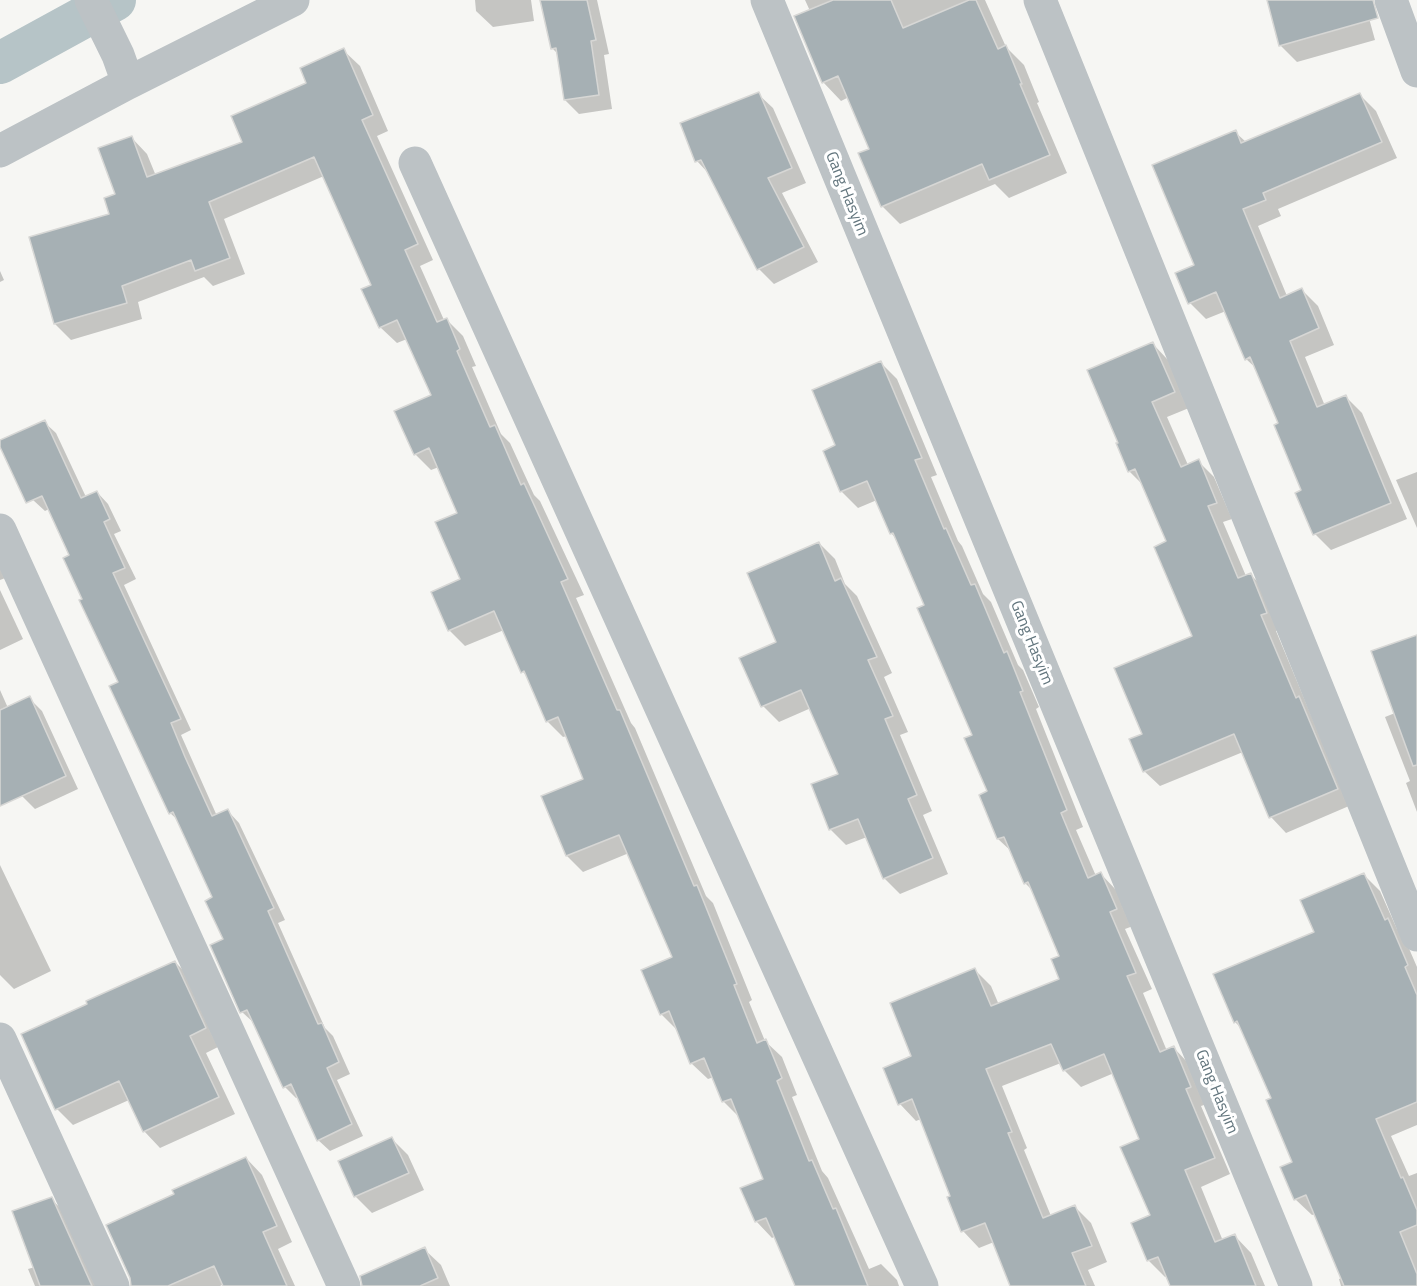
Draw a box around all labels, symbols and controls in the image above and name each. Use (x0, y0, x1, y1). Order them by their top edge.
street label: Gang Hasyim (820, 149, 872, 239)
street label: Gang Hasyim (1005, 598, 1057, 688)
street label: Gang Hasyim (1190, 1047, 1242, 1137)

